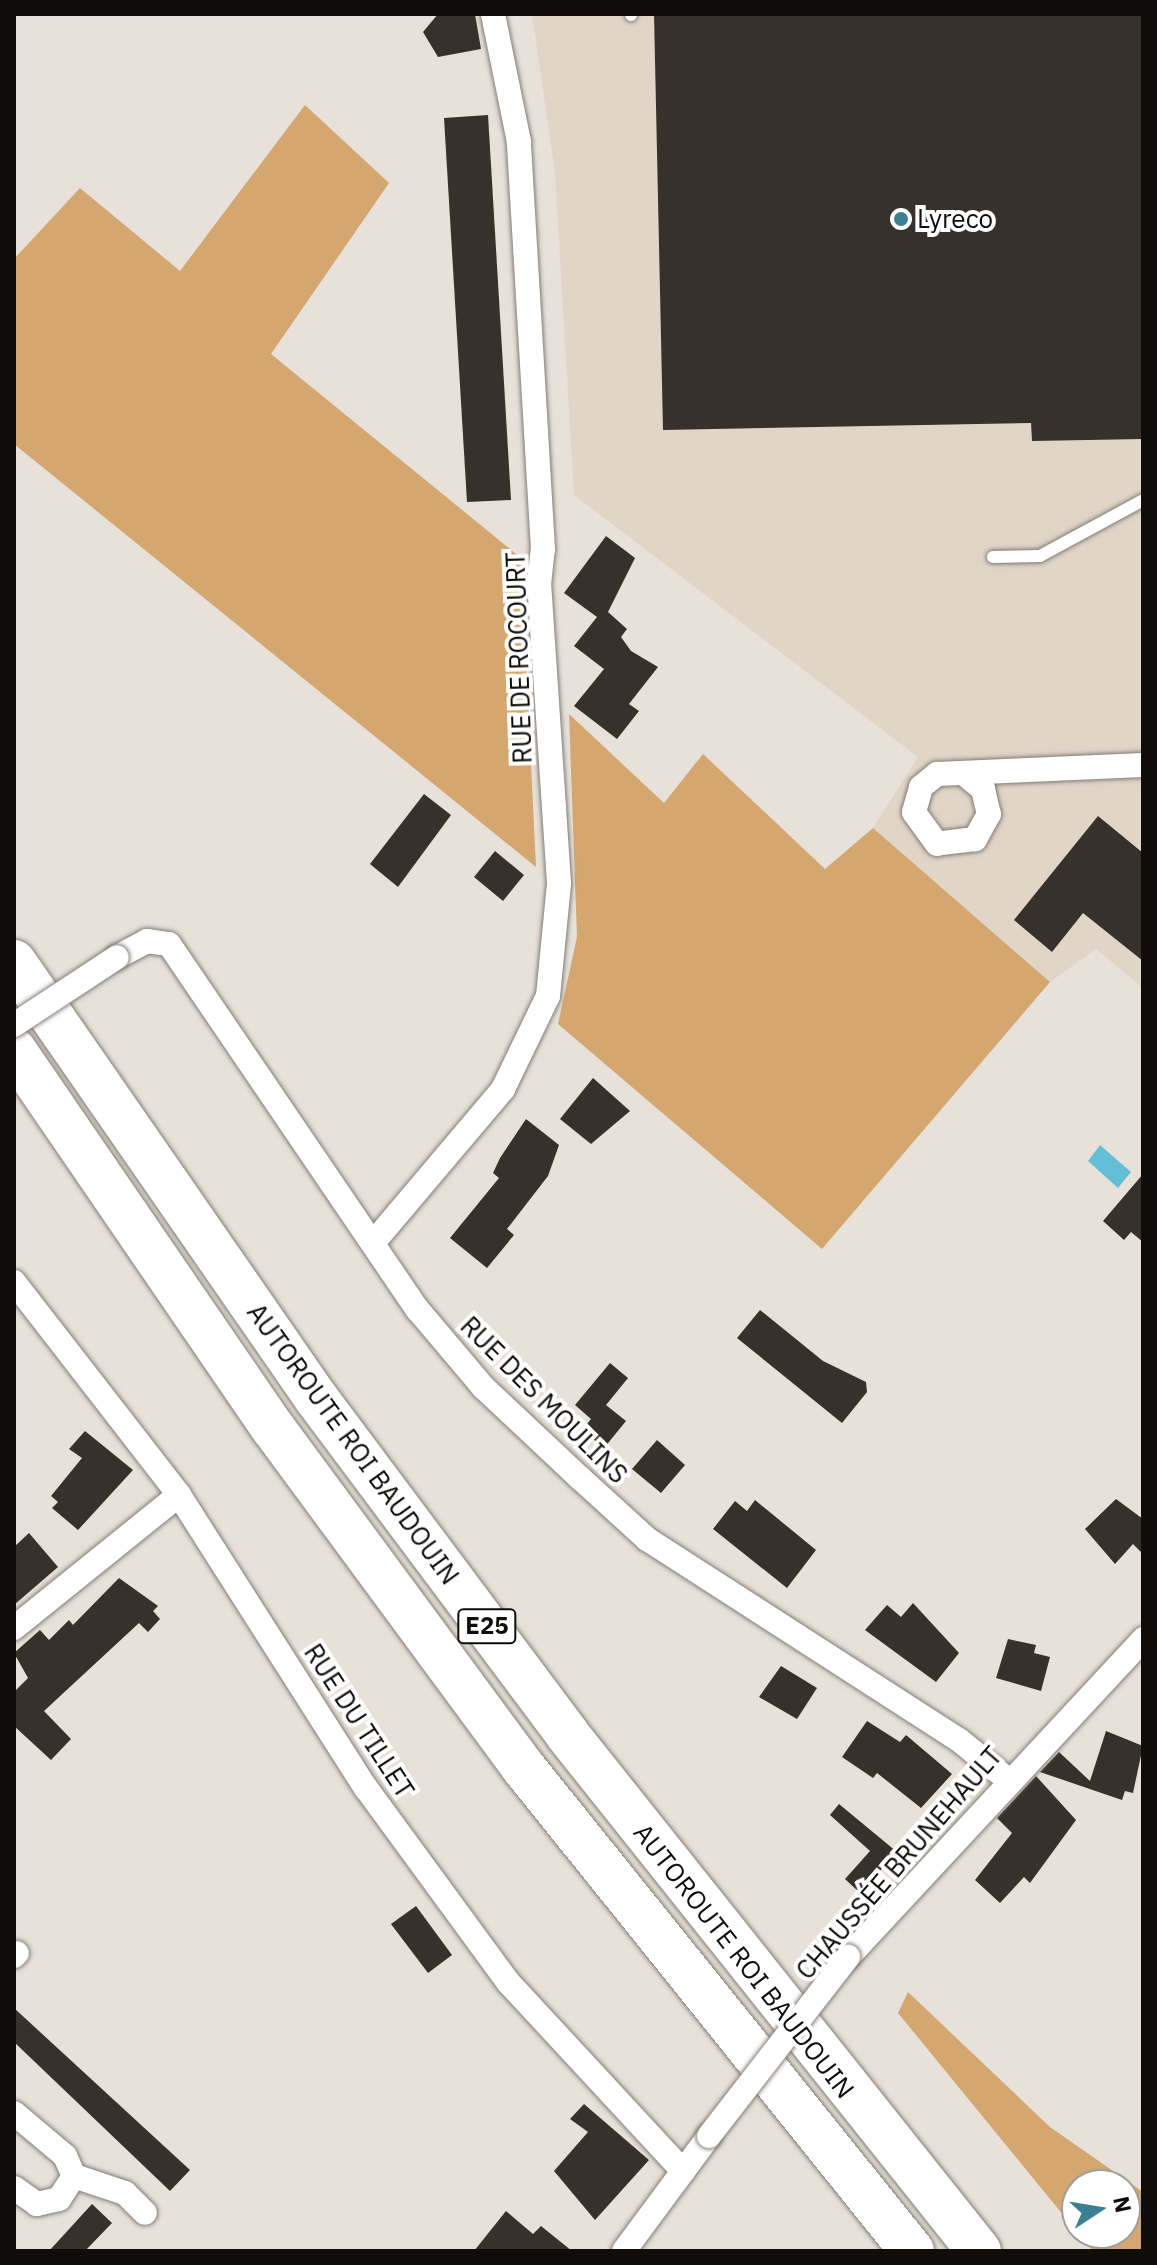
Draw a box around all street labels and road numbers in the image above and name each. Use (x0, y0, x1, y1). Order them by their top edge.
street label: RUE DE ROCOURT (500, 552, 538, 764)
street label: AUTOROUTE ROI BAUDOUIN (241, 1297, 465, 1591)
street label: RUE DES MOULINS (454, 1310, 634, 1490)
road number: E25 (457, 1606, 517, 1646)
street label: RUE DU TILLET (298, 1638, 420, 1804)
street label: CHAUSSÉE BRUNEHAULT (790, 1740, 1008, 1986)
street label: AUTOROUTE ROI BAUDOUIN (627, 1818, 861, 2104)

